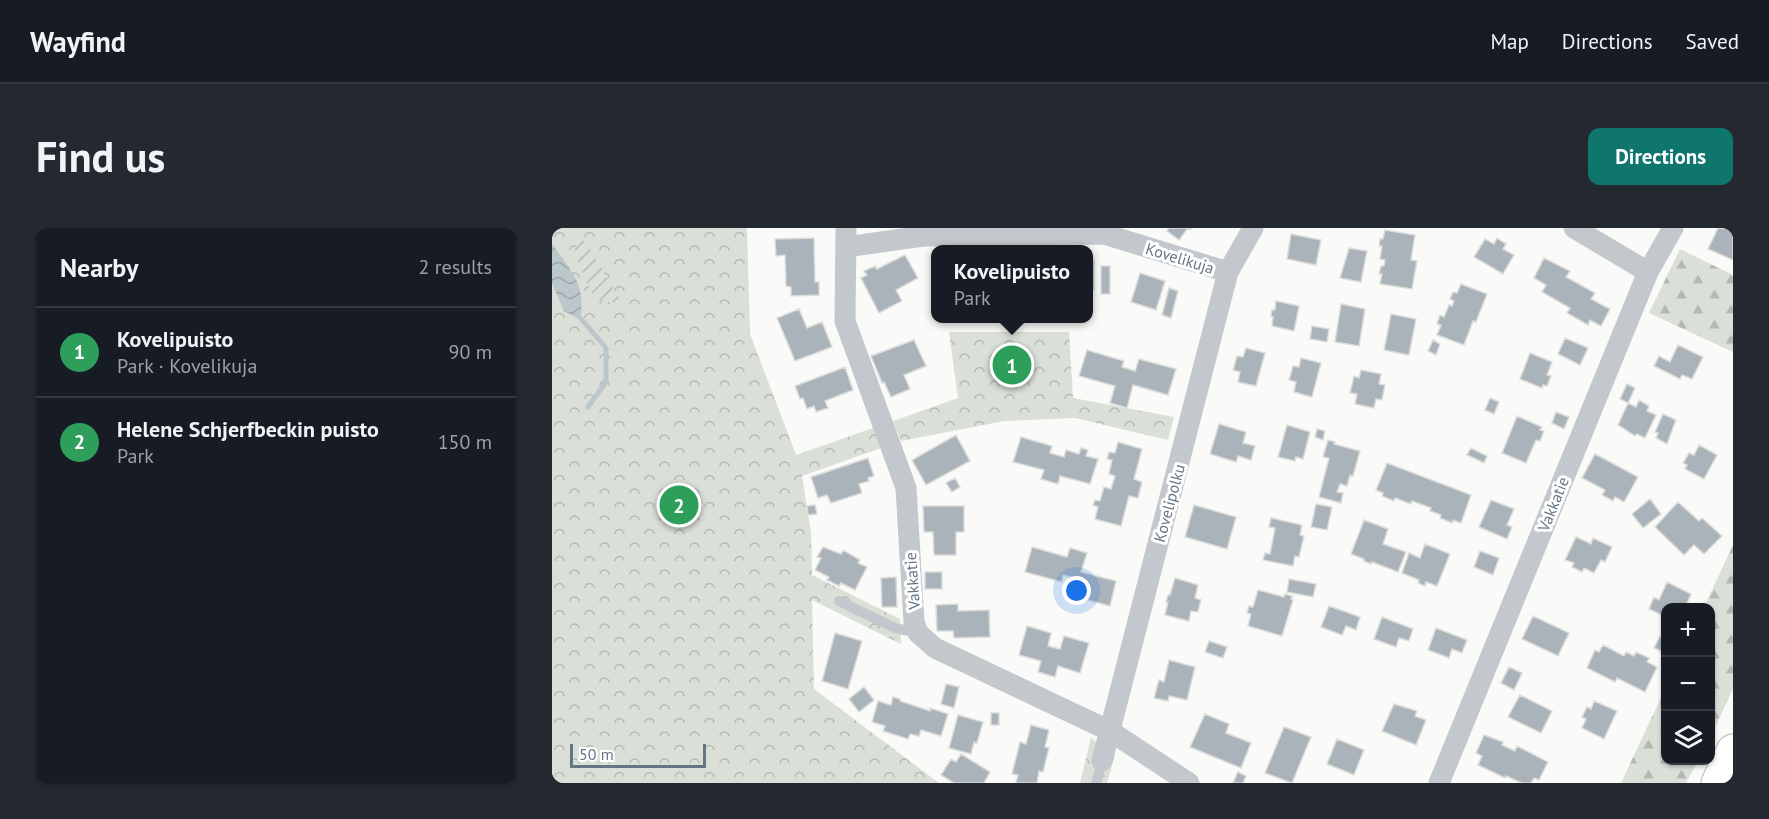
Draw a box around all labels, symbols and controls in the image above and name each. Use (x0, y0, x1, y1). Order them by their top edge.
text: Wayfind (30, 23, 126, 60)
text: Map (1490, 28, 1529, 55)
text: Directions (1562, 28, 1653, 55)
text: Saved (1686, 28, 1739, 55)
button: Directions (1588, 128, 1733, 185)
text: Find us (36, 129, 165, 184)
street label: Kovelikuja (1143, 238, 1217, 278)
popup (931, 245, 1093, 323)
text: Nearby (60, 251, 138, 284)
text: 2 results (419, 254, 492, 280)
text: Kovelipuisto (954, 257, 1070, 285)
text: Park (954, 285, 991, 311)
text: Kovelipuisto (117, 325, 233, 353)
text: 1 (74, 339, 85, 365)
text: 90 m (449, 339, 492, 365)
pin: 1 (992, 342, 1032, 388)
text: Park · Kovelikuja (117, 353, 257, 379)
text: Helene Schjerfbeckin puisto (117, 415, 379, 443)
text: 2 (74, 429, 85, 455)
text: 150 m (438, 429, 492, 455)
text: Park (117, 443, 154, 469)
street label: Kovelipolku (1149, 462, 1189, 544)
street label: Vakkatie (1533, 474, 1573, 535)
pin: 2 (660, 482, 698, 528)
street label: Vakkatie (900, 552, 924, 611)
your location (1062, 576, 1091, 605)
map controls (1661, 603, 1715, 765)
button: + (1661, 603, 1715, 657)
button: − (1661, 657, 1715, 711)
button: layers (1661, 711, 1715, 765)
scale bar (570, 741, 706, 768)
text: 50 m (579, 744, 614, 764)

